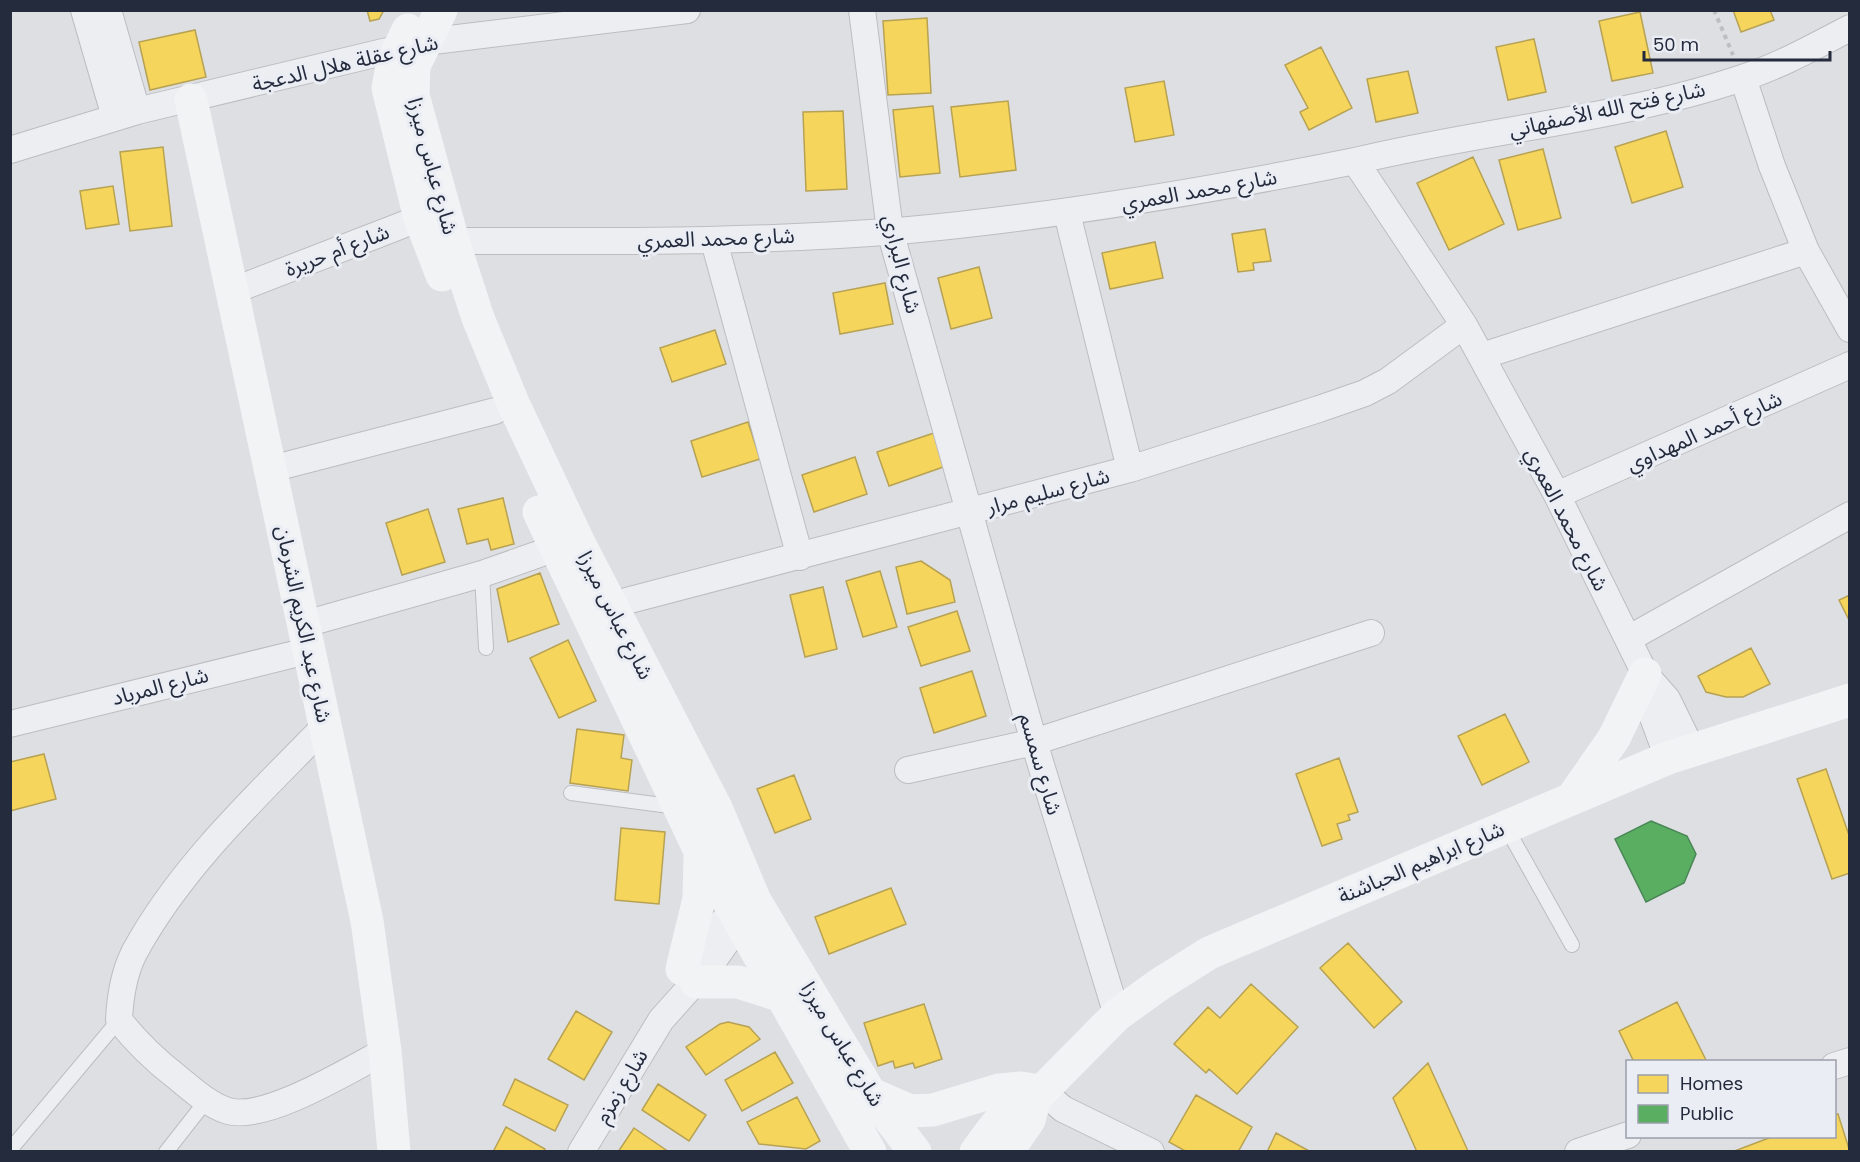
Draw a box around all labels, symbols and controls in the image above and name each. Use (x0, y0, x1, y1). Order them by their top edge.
scale bar (1644, 24, 1830, 62)
street label: شارع عقلة هلال الدعجة (249, 27, 441, 99)
text: 50 m (1653, 32, 1699, 57)
street label: شارع فتح الله الأصفهاني (1506, 74, 1708, 146)
street label: شارع عباس ميرزا (400, 94, 465, 238)
street label: شارع محمد العمري (1119, 162, 1279, 220)
street label: شارع البراري (874, 212, 928, 317)
street label: شارع أم حريرة (281, 217, 394, 285)
street label: شارع محمد العمري (637, 221, 795, 257)
street label: شارع أحمد المهداوي (1622, 384, 1787, 480)
street label: شارع محمد العمري (1517, 442, 1616, 597)
street label: شارع سليم مرار (982, 461, 1113, 523)
street label: شارع عبد الكريم الشرمان (268, 523, 339, 725)
street label: شارع عباس ميرزا (570, 546, 661, 685)
street label: شارع المرباد (109, 660, 212, 713)
street label: شارع سمسم (1012, 710, 1069, 819)
street label: شارع ابراهيم الحباشنة (1333, 814, 1509, 911)
street label: شارع عباس ميرزا (793, 976, 892, 1112)
street label: شارع زمزم (587, 1043, 656, 1130)
legend (1626, 1060, 1836, 1138)
text: Homes (1680, 1071, 1743, 1096)
text: Public (1680, 1101, 1734, 1126)

